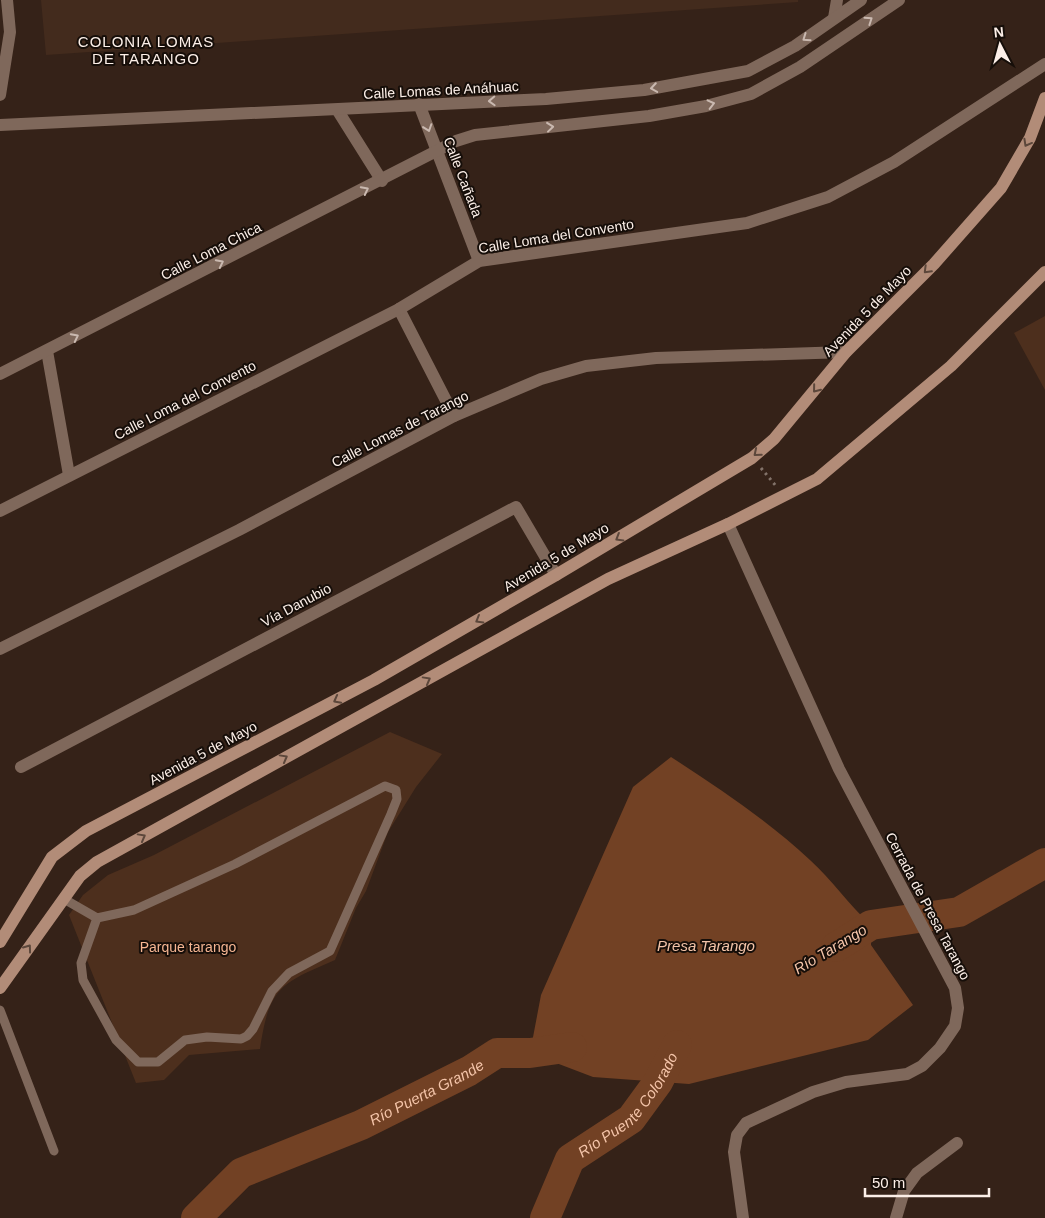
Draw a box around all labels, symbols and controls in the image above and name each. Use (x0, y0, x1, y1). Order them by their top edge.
one-way arrow (863, 17, 872, 27)
north arrow (975, 20, 1025, 70)
text: N (993, 24, 1005, 41)
one-way arrow (802, 32, 812, 41)
district label: COLONIA LOMAS DE TARANGO (78, 33, 214, 67)
street label: Calle Lomas de Anáhuac (363, 78, 519, 102)
one-way arrow (650, 83, 659, 93)
one-way arrow (488, 96, 496, 107)
one-way arrow (707, 100, 715, 110)
one-way arrow (547, 122, 555, 133)
one-way arrow (422, 124, 432, 132)
street label: Calle Cañada (440, 135, 486, 220)
one-way arrow (1023, 138, 1033, 147)
one-way arrow (359, 186, 368, 196)
street label: Calle Loma del Convento (477, 216, 635, 256)
street label: Calle Loma Chica (158, 219, 264, 283)
one-way arrow (215, 259, 224, 269)
street label: Avenida 5 de Mayo (820, 262, 914, 360)
one-way arrow (924, 265, 933, 274)
one-way arrow (70, 333, 79, 343)
street label: Calle Loma del Convento (111, 357, 259, 443)
one-way arrow (814, 383, 822, 392)
street label: Calle Lomas de Tarango (329, 387, 471, 471)
one-way arrow (754, 447, 763, 456)
street label: Avenida 5 de Mayo (501, 519, 612, 595)
one-way arrow (616, 531, 625, 541)
street label: Vía Danubio (258, 580, 334, 630)
one-way arrow (475, 614, 484, 624)
one-way arrow (421, 676, 430, 686)
one-way arrow (334, 694, 343, 704)
street label: Avenida 5 de Mayo (146, 718, 260, 788)
one-way arrow (279, 754, 288, 764)
street label: Cerrada de Presa Tarango (882, 830, 974, 983)
one-way arrow (137, 833, 146, 843)
water label: Río Tarango (790, 921, 870, 977)
water label: Presa Tarango (657, 937, 755, 954)
park label: Parque tarango (140, 939, 236, 955)
one-way arrow (22, 944, 31, 954)
water label: Río Puente Colorado (574, 1049, 680, 1160)
water label: Río Puerta Grande (366, 1056, 487, 1128)
scale bar (865, 1166, 989, 1198)
text: 50 m (872, 1174, 905, 1191)

